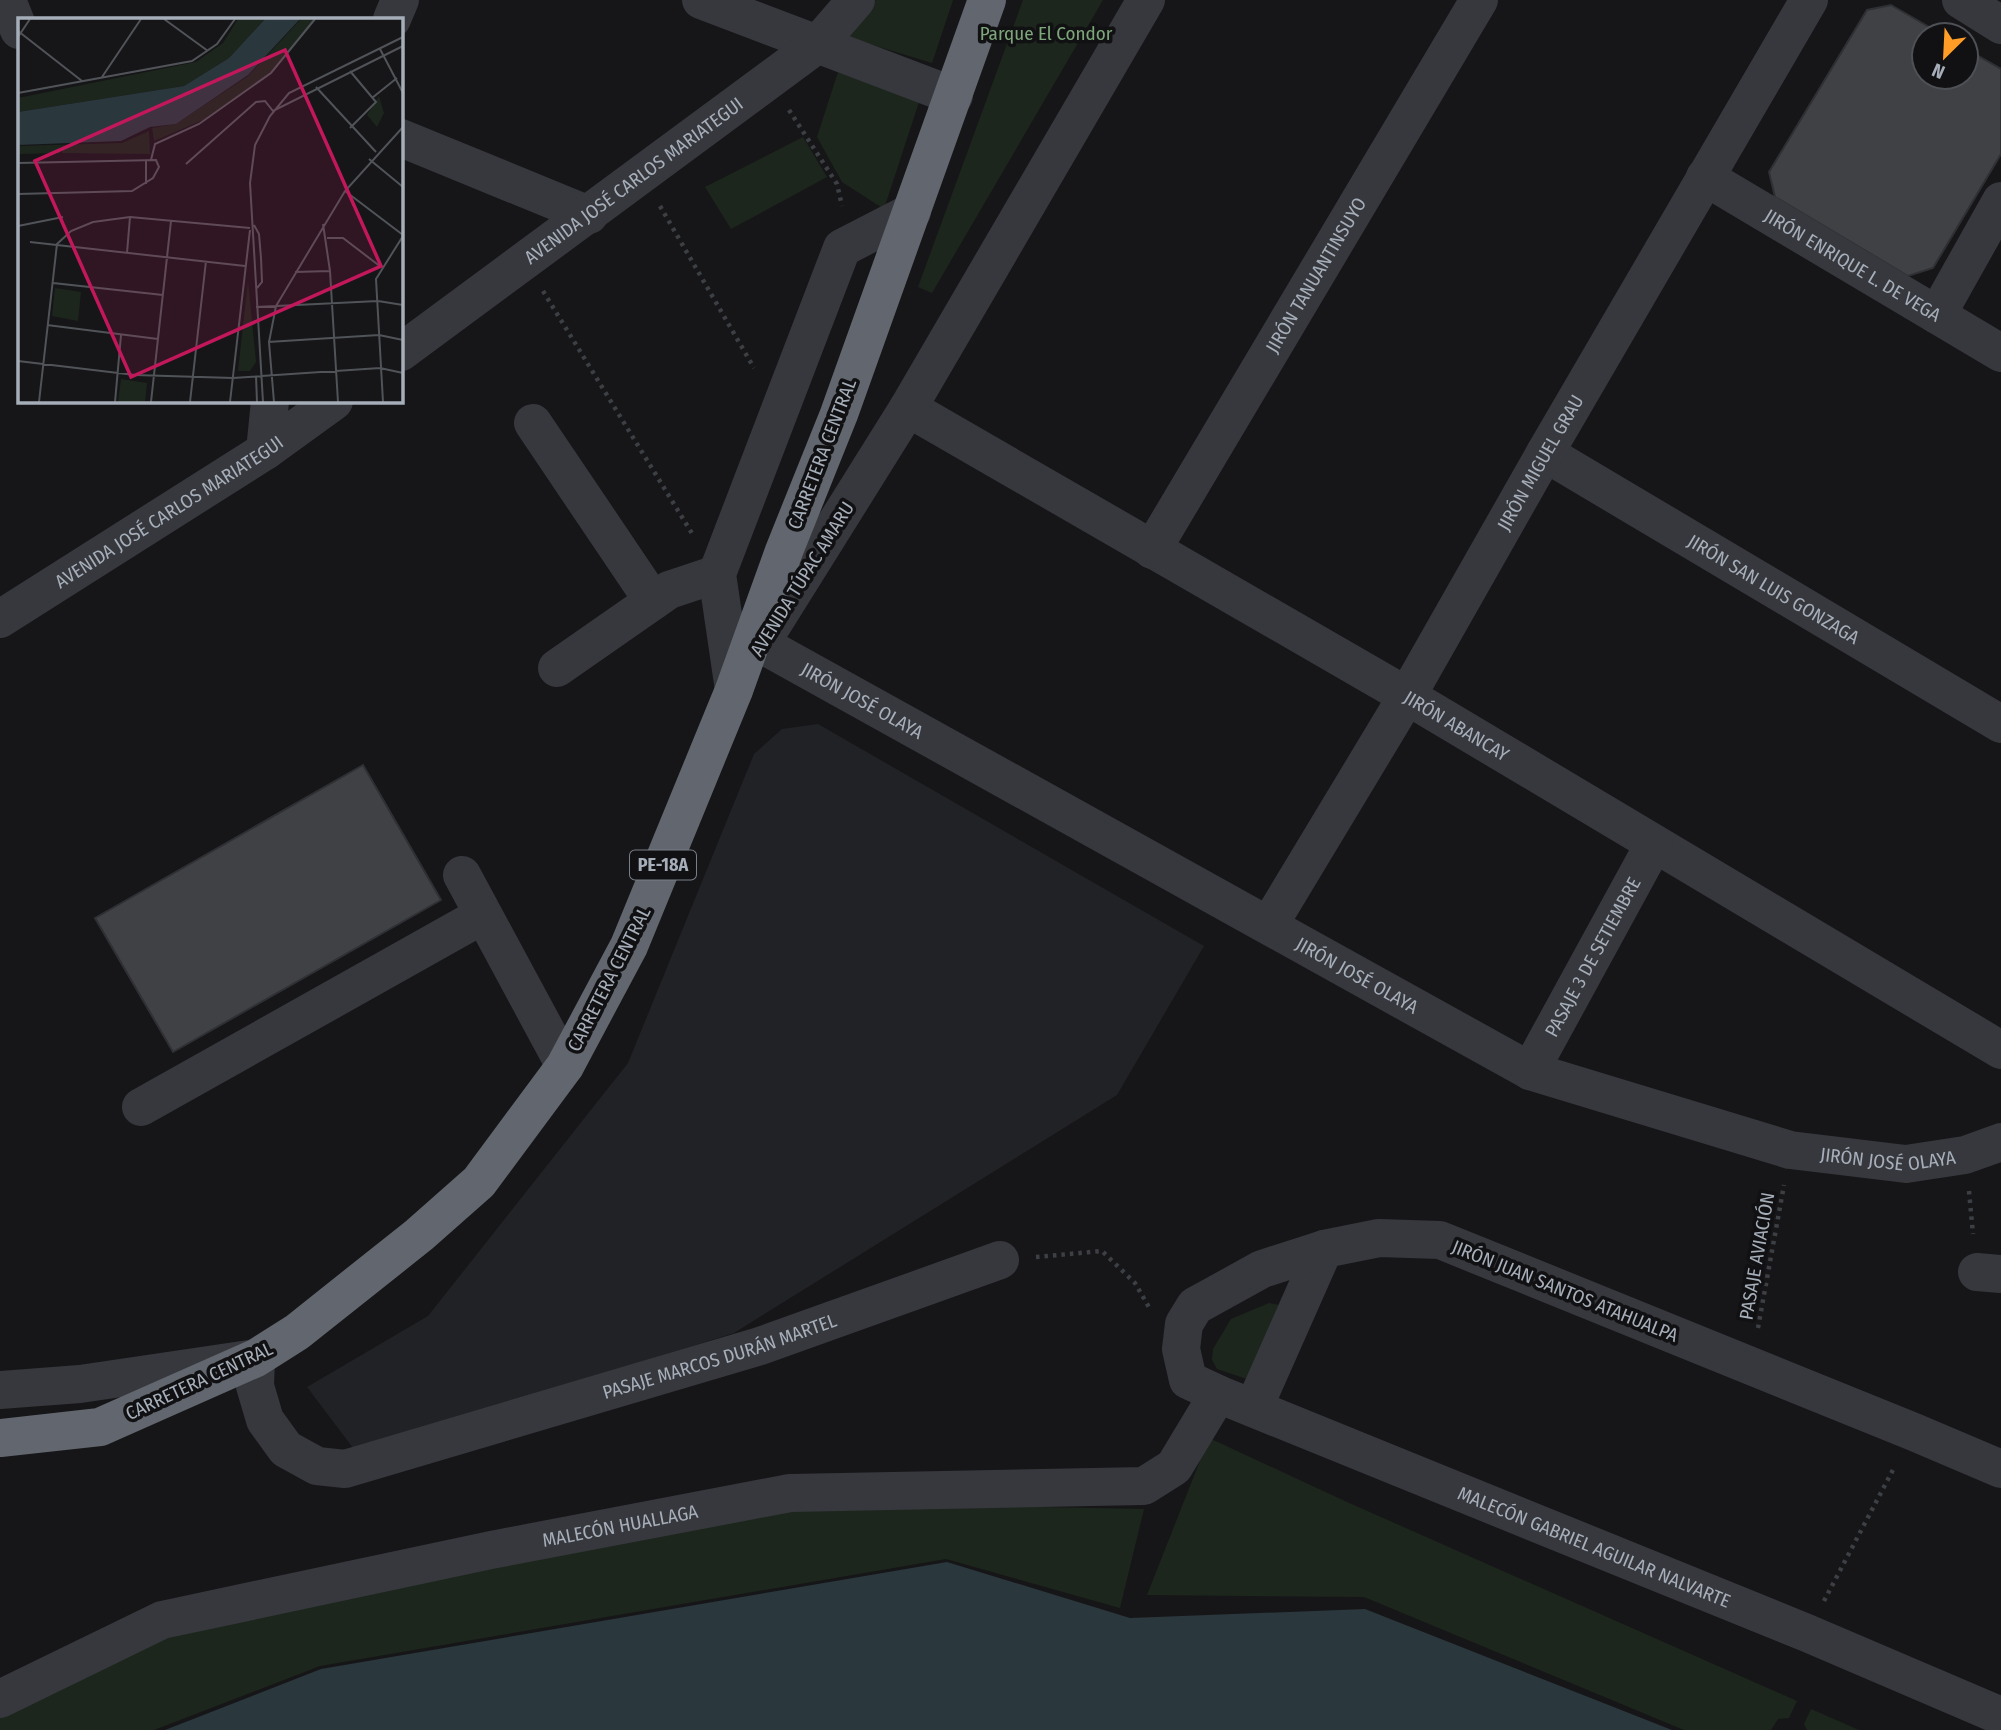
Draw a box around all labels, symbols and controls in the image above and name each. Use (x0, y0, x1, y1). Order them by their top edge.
inset map (18, 18, 402, 402)
north arrow (1910, 21, 1980, 91)
park label: Parque El Condor (980, 22, 1113, 45)
text: N (1928, 58, 1948, 84)
street label: AVENIDA JOSÉ CARLOS MARIATEGUI (520, 92, 747, 269)
street label: JIRÓN TANUANTINSUYO (1260, 193, 1371, 357)
street label: JIRÓN ENRIQUE L. DE VEGA (1760, 204, 1945, 326)
street label: CARRETERA CENTRAL (783, 375, 862, 533)
street label: JIRÓN MIGUEL GRAU (1492, 390, 1588, 535)
street label: AVENIDA JOSÉ CARLOS MARIATEGUI (50, 430, 287, 593)
street label: AVENIDA TÚPAC AMARU (745, 498, 859, 660)
street label: JIRÓN SAN LUIS GONZAGA (1684, 529, 1864, 649)
street label: JIRÓN JOSÉ OLAYA (797, 657, 928, 743)
street label: JIRÓN ABANCAY (1400, 685, 1514, 766)
road number: PE-18A (630, 850, 696, 880)
street label: PASAJE 3 DE SETIEMBRE (1539, 873, 1645, 1041)
street label: CARRETERA CENTRAL (563, 902, 656, 1055)
street label: JIRÓN JOSÉ OLAYA (1292, 932, 1422, 1018)
street label: JIRÓN JOSÉ OLAYA (1819, 1142, 1957, 1176)
street label: PASAJE AVIACIÓN (1734, 1190, 1780, 1322)
street label: JIRÓN JUAN SANTOS ATAHUALPA (1449, 1235, 1681, 1347)
street label: PASAJE MARCOS DURÁN MARTEL (600, 1308, 840, 1404)
street label: CARRETERA CENTRAL (122, 1337, 277, 1425)
street label: MALECÓN GABRIEL AGUILAR NALVARTE (1455, 1481, 1734, 1612)
street label: MALECÓN HUALLAGA (540, 1499, 700, 1551)

